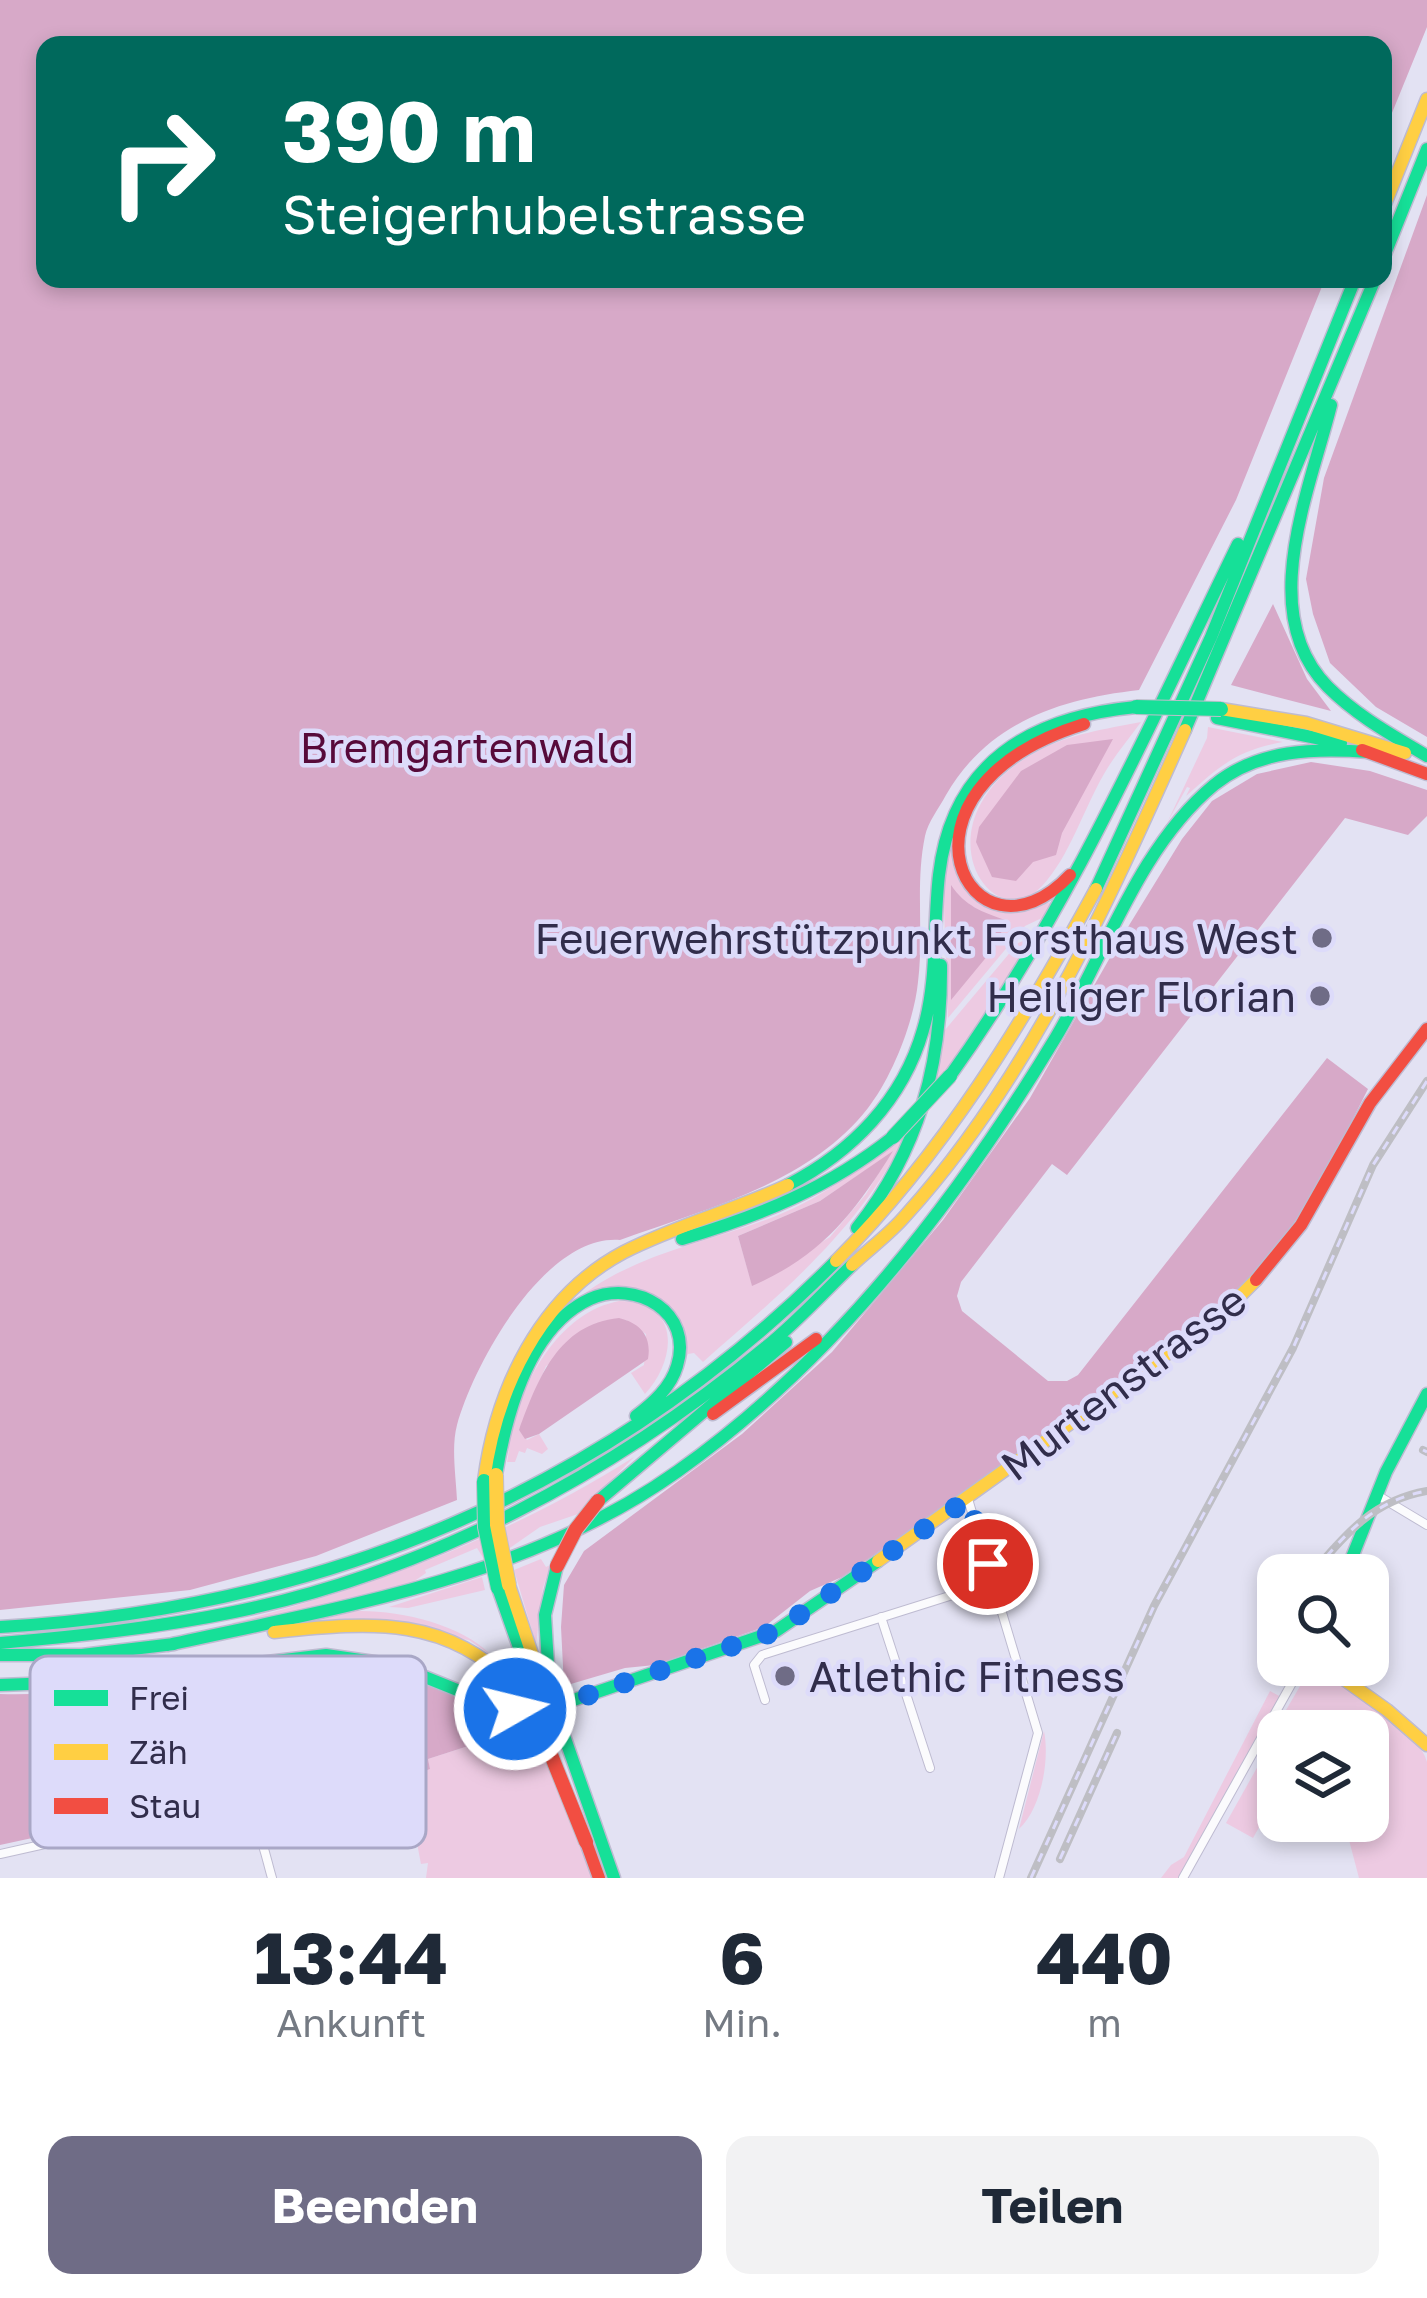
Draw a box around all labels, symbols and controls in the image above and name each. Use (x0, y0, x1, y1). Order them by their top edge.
text: 390 m (282, 80, 536, 180)
icon: right (84, 84, 240, 240)
text: Steigerhubelstrasse (282, 181, 806, 246)
park label: Bremgartenwald (300, 722, 634, 772)
place label: Feuerwehrstützpunkt Forsthaus West (534, 913, 1298, 963)
marker: Feuerwehrstützpunkt Forsthaus West (1309, 925, 1335, 951)
place label: Heiliger Florian (986, 971, 1296, 1021)
marker: Heiliger Florian (1307, 983, 1333, 1009)
street label: Murtenstrasse (991, 1274, 1255, 1490)
pin (937, 1513, 1039, 1615)
icon: arrive (955, 1531, 1021, 1597)
map controls (1257, 1554, 1389, 1842)
button: search (1257, 1554, 1389, 1686)
position arrow (452, 1646, 578, 1772)
place label: Atlethic Fitness (809, 1651, 1125, 1701)
legend (30, 1656, 426, 1848)
marker: Atlethic Fitness (772, 1663, 798, 1689)
text: Frei (129, 1678, 189, 1717)
button: layers (1257, 1710, 1389, 1842)
text: Zäh (129, 1732, 188, 1771)
text: Stau (129, 1786, 201, 1825)
text: 13:44 (254, 1913, 448, 2000)
text: 6 (719, 1913, 765, 2000)
text: 440 (1036, 1913, 1173, 2000)
text: Ankunft (276, 1999, 426, 2046)
text: Min. (702, 1999, 782, 2046)
text: m (1087, 1999, 1122, 2046)
button: Beenden (48, 2136, 702, 2274)
button: Teilen (726, 2136, 1379, 2274)

